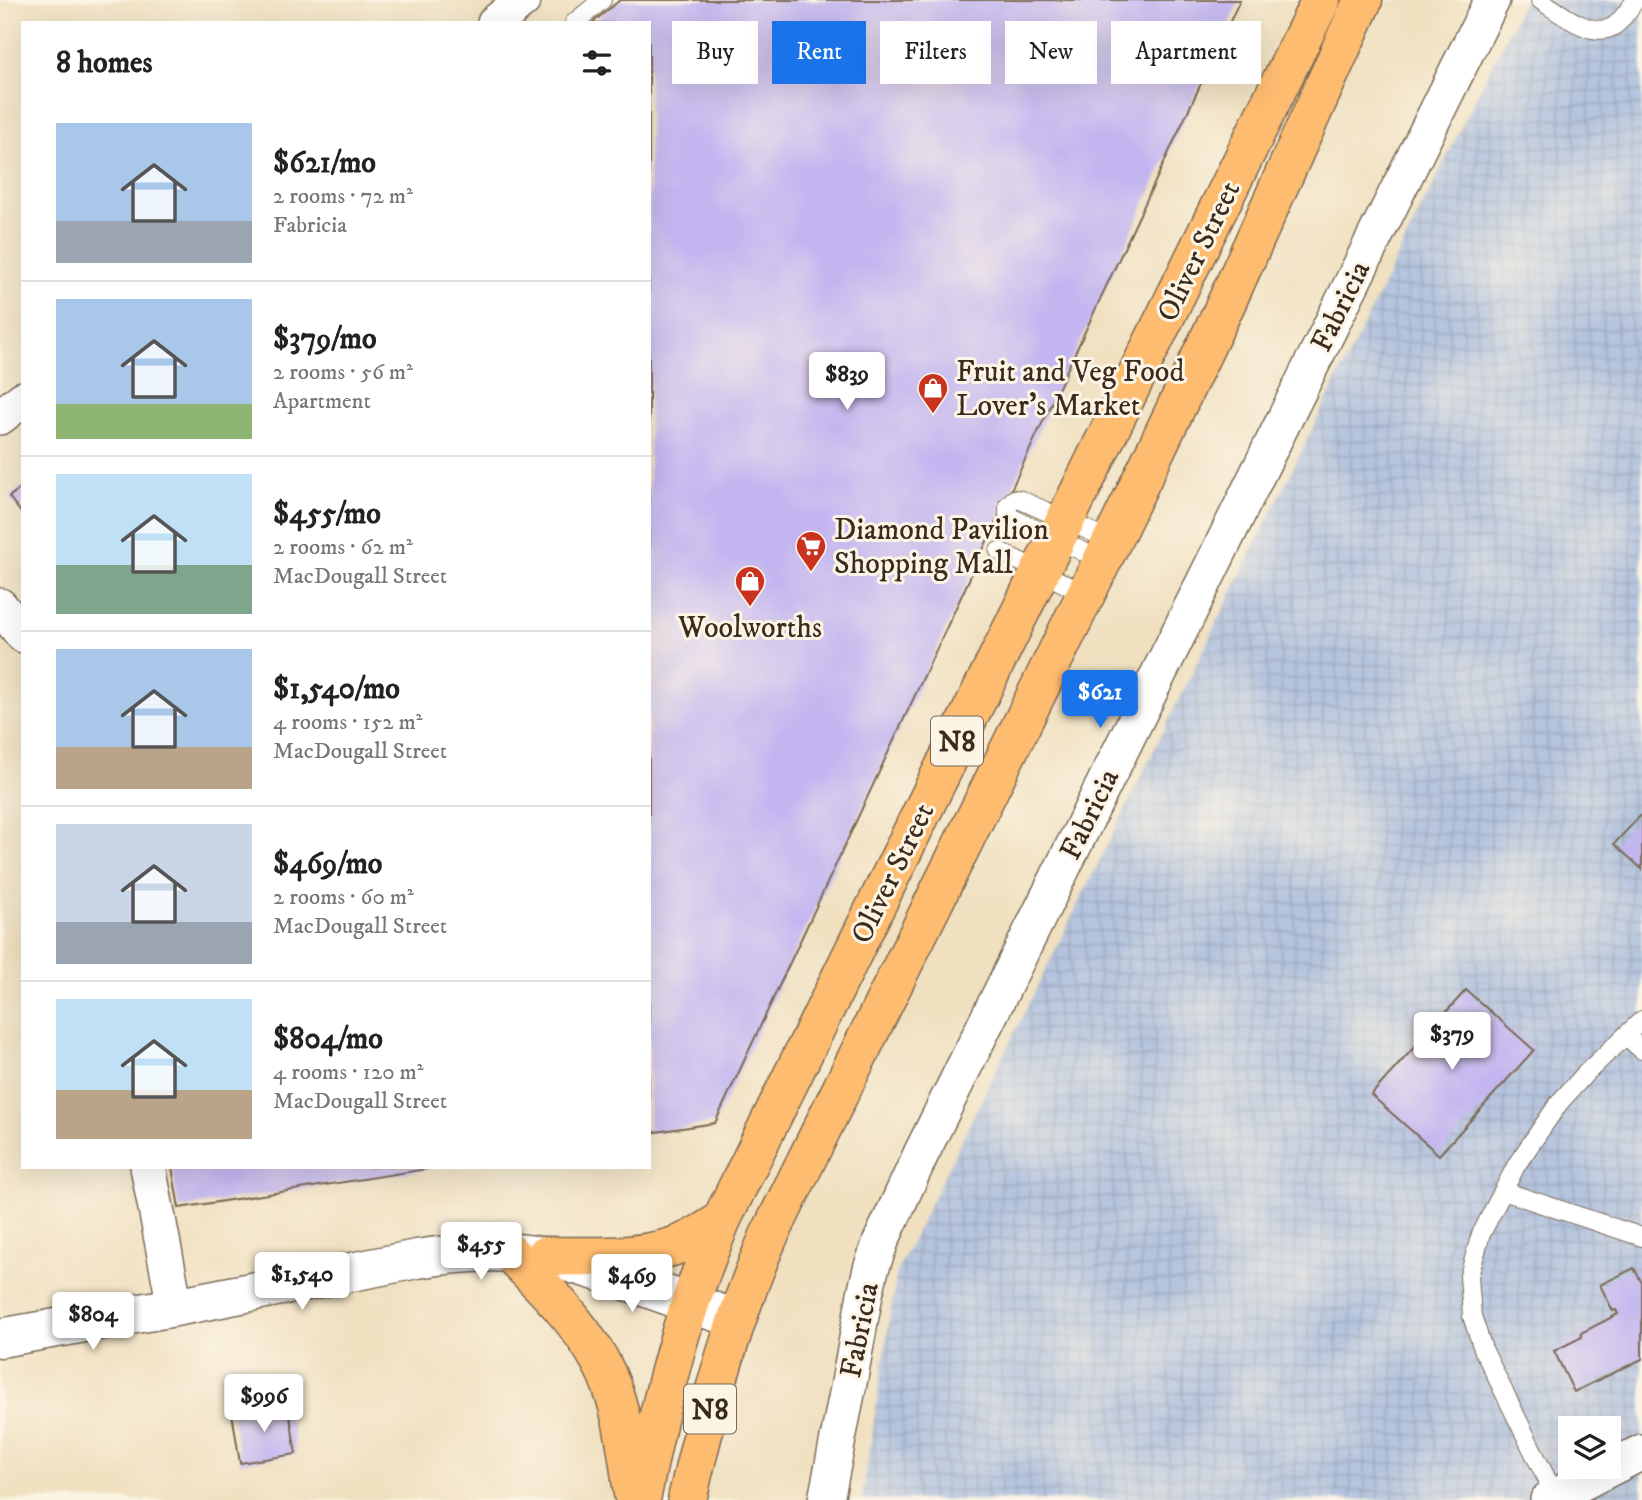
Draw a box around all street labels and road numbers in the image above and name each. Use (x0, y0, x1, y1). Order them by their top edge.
street label: Oliver Street (1149, 175, 1249, 328)
street label: Fabricia (1304, 255, 1379, 358)
road number: N8 (931, 716, 983, 766)
street label: Fabricia (1053, 763, 1128, 866)
street label: Oliver Street (843, 797, 943, 950)
street label: Fabricia (833, 1279, 888, 1381)
road number: N8 (684, 1384, 736, 1434)

